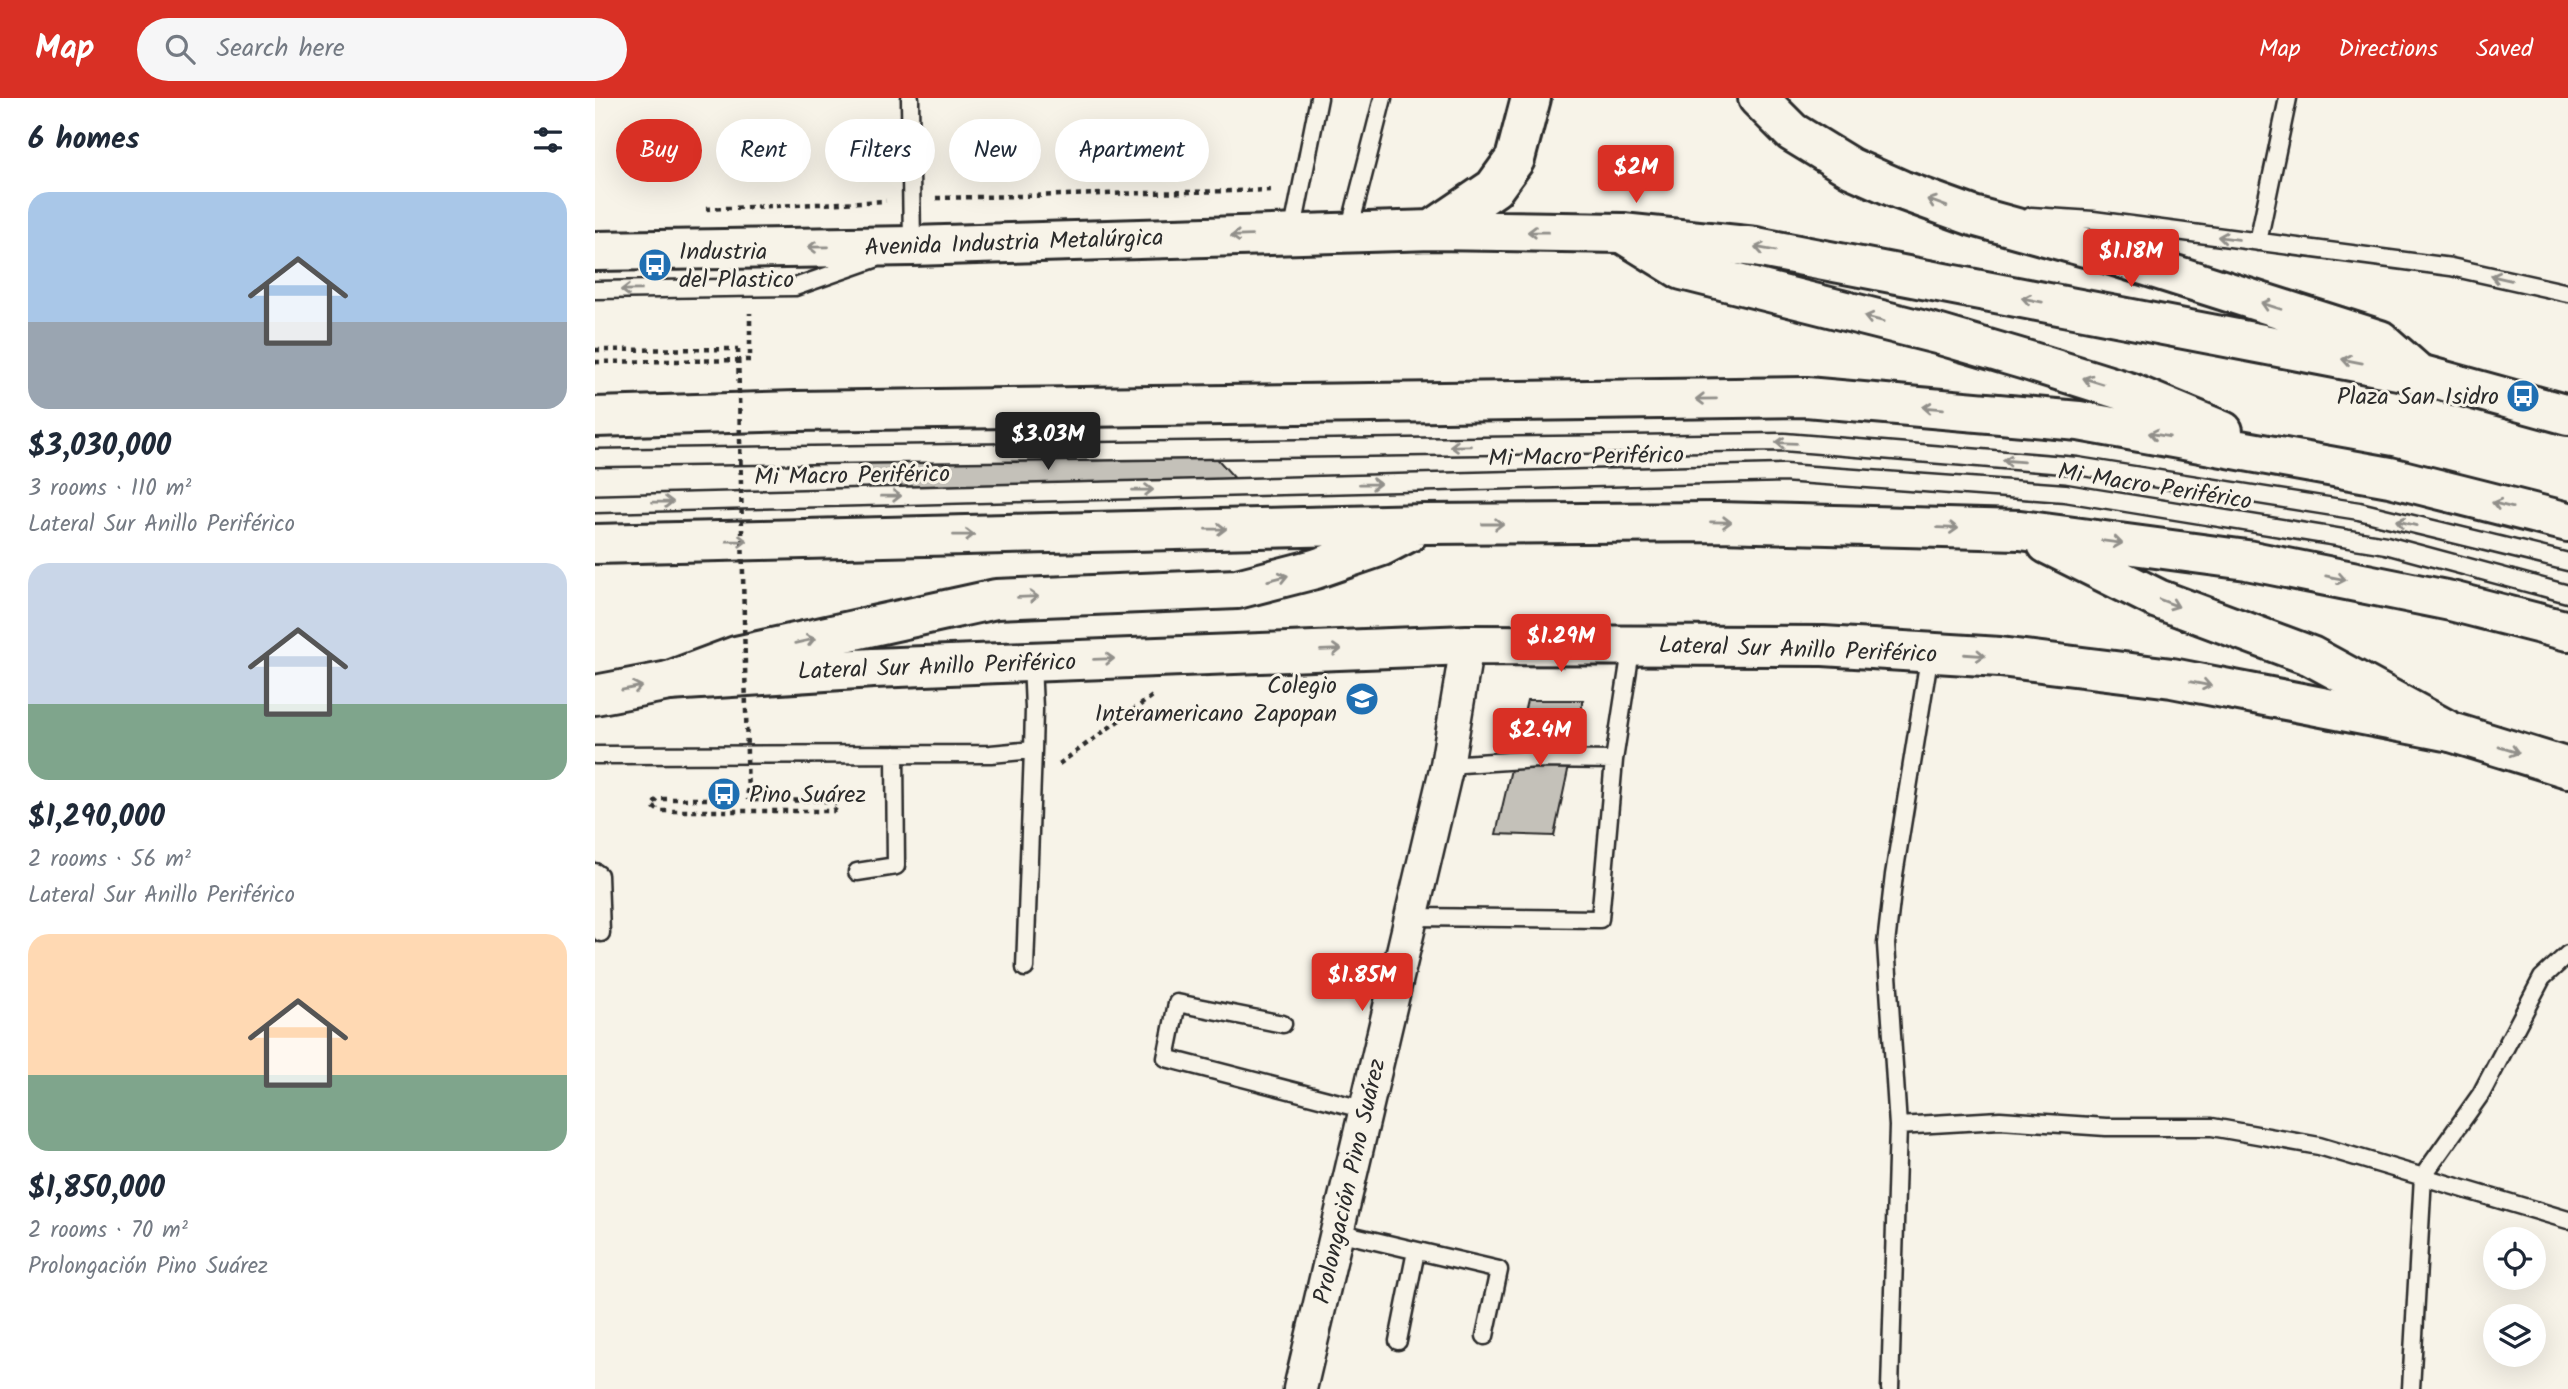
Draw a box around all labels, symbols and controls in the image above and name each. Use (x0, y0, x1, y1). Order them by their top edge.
search box (137, 18, 627, 81)
text: Map (35, 23, 95, 76)
text: Search here (217, 28, 345, 70)
icon: search (161, 30, 199, 68)
text: Map (2259, 30, 2301, 69)
text: Directions (2339, 30, 2438, 69)
text: Saved (2476, 30, 2533, 69)
text: 6 homes (28, 116, 140, 164)
chip: Buy (616, 119, 702, 182)
chip: Rent (716, 119, 811, 182)
chip: Filters (825, 119, 935, 182)
chip: New (949, 119, 1041, 182)
chip: Apartment (1055, 119, 1209, 182)
icon: filters (529, 121, 567, 159)
pin: $2M (1602, 146, 1670, 205)
text: $2M (1614, 150, 1658, 186)
one-way arrow (1926, 196, 1948, 208)
street label: Avenida Industria Metalúrgica (864, 219, 1164, 268)
one-way arrow (1527, 225, 1550, 239)
one-way arrow (1230, 229, 1253, 242)
pin: $1.18M (2074, 230, 2188, 289)
one-way arrow (2217, 232, 2240, 245)
place label: Industria del Plastico (679, 233, 794, 300)
text: $1.18M (2099, 234, 2163, 270)
icon: home (235, 238, 361, 364)
one-way arrow (807, 241, 830, 254)
one-way arrow (1754, 242, 1777, 255)
bus stop icon: Industria del Plastico (636, 246, 674, 284)
one-way arrow (2490, 271, 2513, 285)
one-way arrow (619, 283, 642, 297)
one-way arrow (2021, 293, 2044, 307)
one-way arrow (2260, 298, 2282, 311)
one-way arrow (1863, 312, 1886, 325)
one-way arrow (2341, 354, 2364, 368)
one-way arrow (2082, 374, 2104, 386)
bus stop icon: Plaza San Isidro (2504, 377, 2542, 415)
place label: Plaza San Isidro (2337, 378, 2499, 417)
one-way arrow (1695, 392, 1718, 406)
one-way arrow (1923, 402, 1945, 415)
pin: $3.03M (991, 412, 1105, 472)
text: $3.03M (1011, 417, 1085, 453)
text: $3,030,000 (28, 423, 171, 471)
one-way arrow (2148, 428, 2171, 442)
street label: Mi Macro Periférico (1488, 436, 1684, 479)
one-way arrow (1775, 436, 1798, 449)
one-way arrow (1449, 440, 1472, 453)
street label: Mi Macro Periférico (2055, 453, 2255, 522)
one-way arrow (2002, 454, 2024, 467)
street label: Mi Macro Periférico (754, 455, 950, 498)
text: 3 rooms · 110 m² (28, 471, 191, 507)
one-way arrow (1358, 477, 1381, 491)
one-way arrow (1131, 483, 1154, 497)
one-way arrow (879, 490, 902, 503)
one-way arrow (651, 496, 674, 509)
one-way arrow (2491, 498, 2514, 511)
text: Lateral Sur Anillo Periférico (28, 507, 295, 543)
one-way arrow (1709, 516, 1732, 529)
one-way arrow (2395, 516, 2418, 529)
one-way arrow (1481, 517, 1504, 531)
one-way arrow (1936, 522, 1959, 535)
one-way arrow (1204, 523, 1227, 536)
one-way arrow (952, 529, 975, 542)
one-way arrow (725, 534, 748, 548)
one-way arrow (2100, 536, 2123, 549)
one-way arrow (1266, 571, 1289, 584)
one-way arrow (2324, 572, 2347, 585)
one-way arrow (1016, 591, 1039, 604)
one-way arrow (2158, 598, 2180, 610)
icon: home (235, 609, 361, 735)
pin: $1.29M (1504, 614, 1618, 674)
text: $1.29M (1527, 619, 1595, 655)
street label: Lateral Sur Anillo Periférico (1658, 626, 1938, 675)
one-way arrow (793, 634, 816, 647)
street label: Lateral Sur Anillo Periférico (797, 643, 1077, 692)
one-way arrow (1320, 644, 1343, 657)
one-way arrow (1963, 649, 1986, 662)
one-way arrow (1092, 652, 1115, 665)
place label: Colegio Interamericano Zapopan (1095, 667, 1337, 734)
one-way arrow (2189, 678, 2212, 691)
school or university icon: Colegio Interamericano Zapopan (1343, 680, 1381, 718)
one-way arrow (620, 681, 643, 694)
pin: $2.4M (1491, 708, 1589, 768)
text: $2.4M (1509, 713, 1571, 749)
one-way arrow (2498, 745, 2520, 757)
bus stop icon: Pino Suárez (705, 775, 743, 813)
place label: Pino Suárez (749, 776, 866, 815)
text: $1,290,000 (28, 794, 165, 842)
text: 2 rooms · 56 m² (28, 842, 191, 878)
text: Lateral Sur Anillo Periférico (28, 878, 295, 914)
pin: $1.85M (1305, 954, 1419, 1013)
text: $1.85M (1328, 958, 1396, 994)
icon: home (235, 980, 361, 1106)
street label: Prolongación Pino Suárez (1303, 1055, 1398, 1308)
text: $1,850,000 (28, 1165, 165, 1213)
text: 2 rooms · 70 m² (28, 1213, 188, 1249)
map controls (2483, 1227, 2546, 1367)
button: locate (2483, 1227, 2546, 1290)
text: Prolongación Pino Suárez (28, 1249, 268, 1285)
button: layers (2483, 1304, 2546, 1367)

